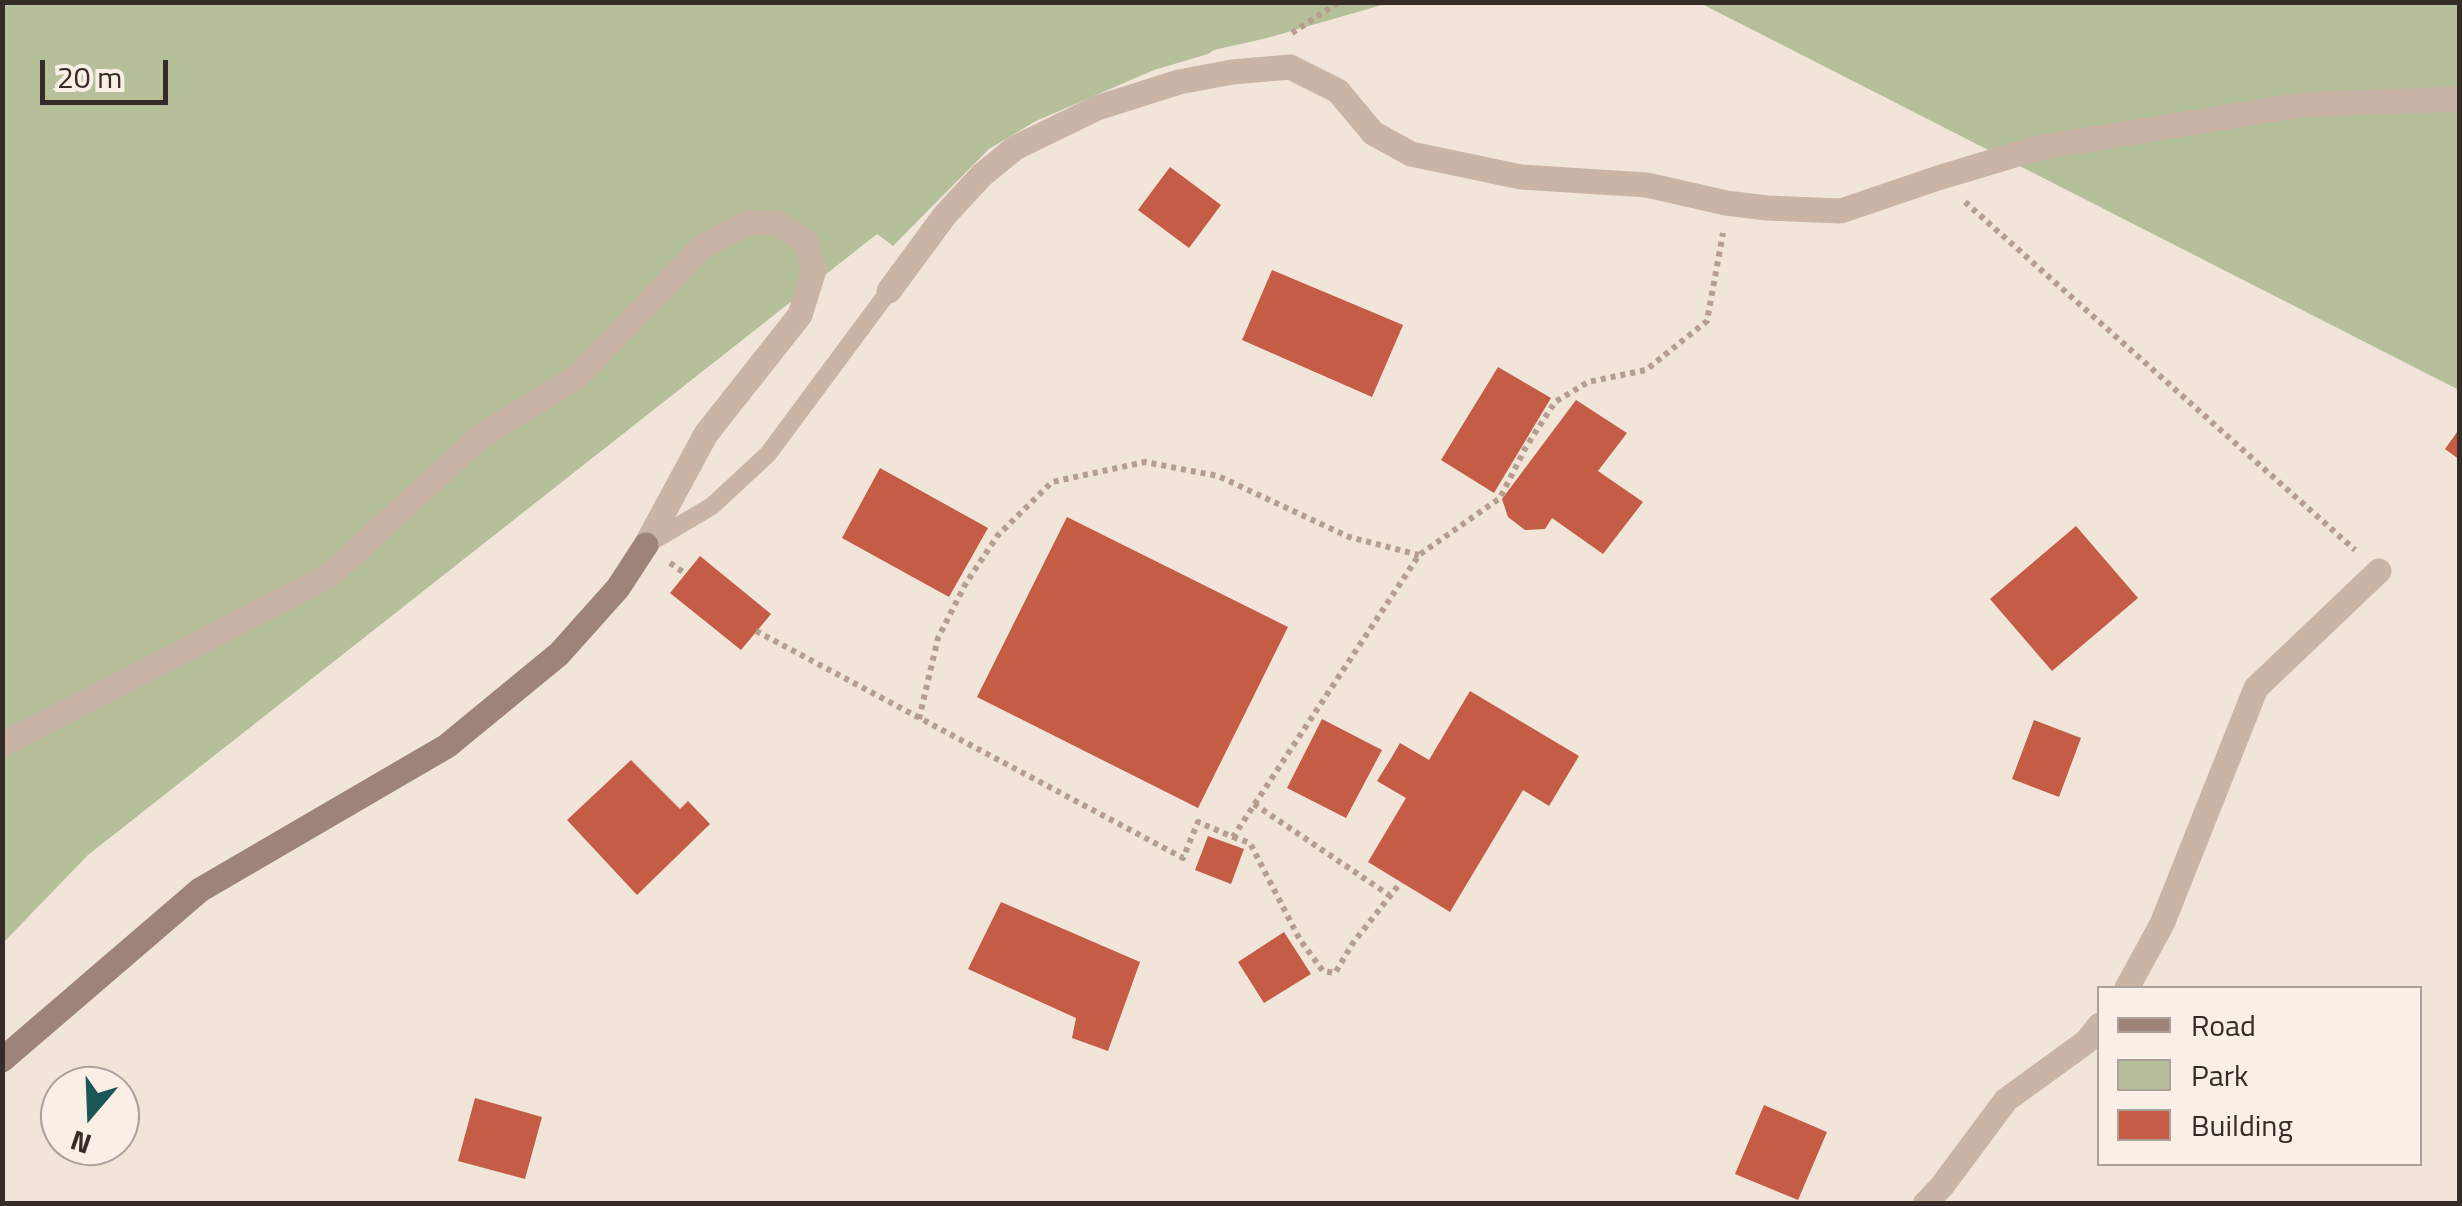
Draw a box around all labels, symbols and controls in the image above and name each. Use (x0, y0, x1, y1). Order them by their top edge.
scale bar (45, 40, 172, 102)
text: 20 m (57, 54, 122, 100)
legend (2097, 986, 2422, 1166)
text: Road (2191, 1002, 2256, 1048)
text: Park (2191, 1052, 2248, 1098)
north arrow (40, 1066, 140, 1166)
text: Building (2191, 1102, 2293, 1148)
text: N (65, 1119, 97, 1166)

